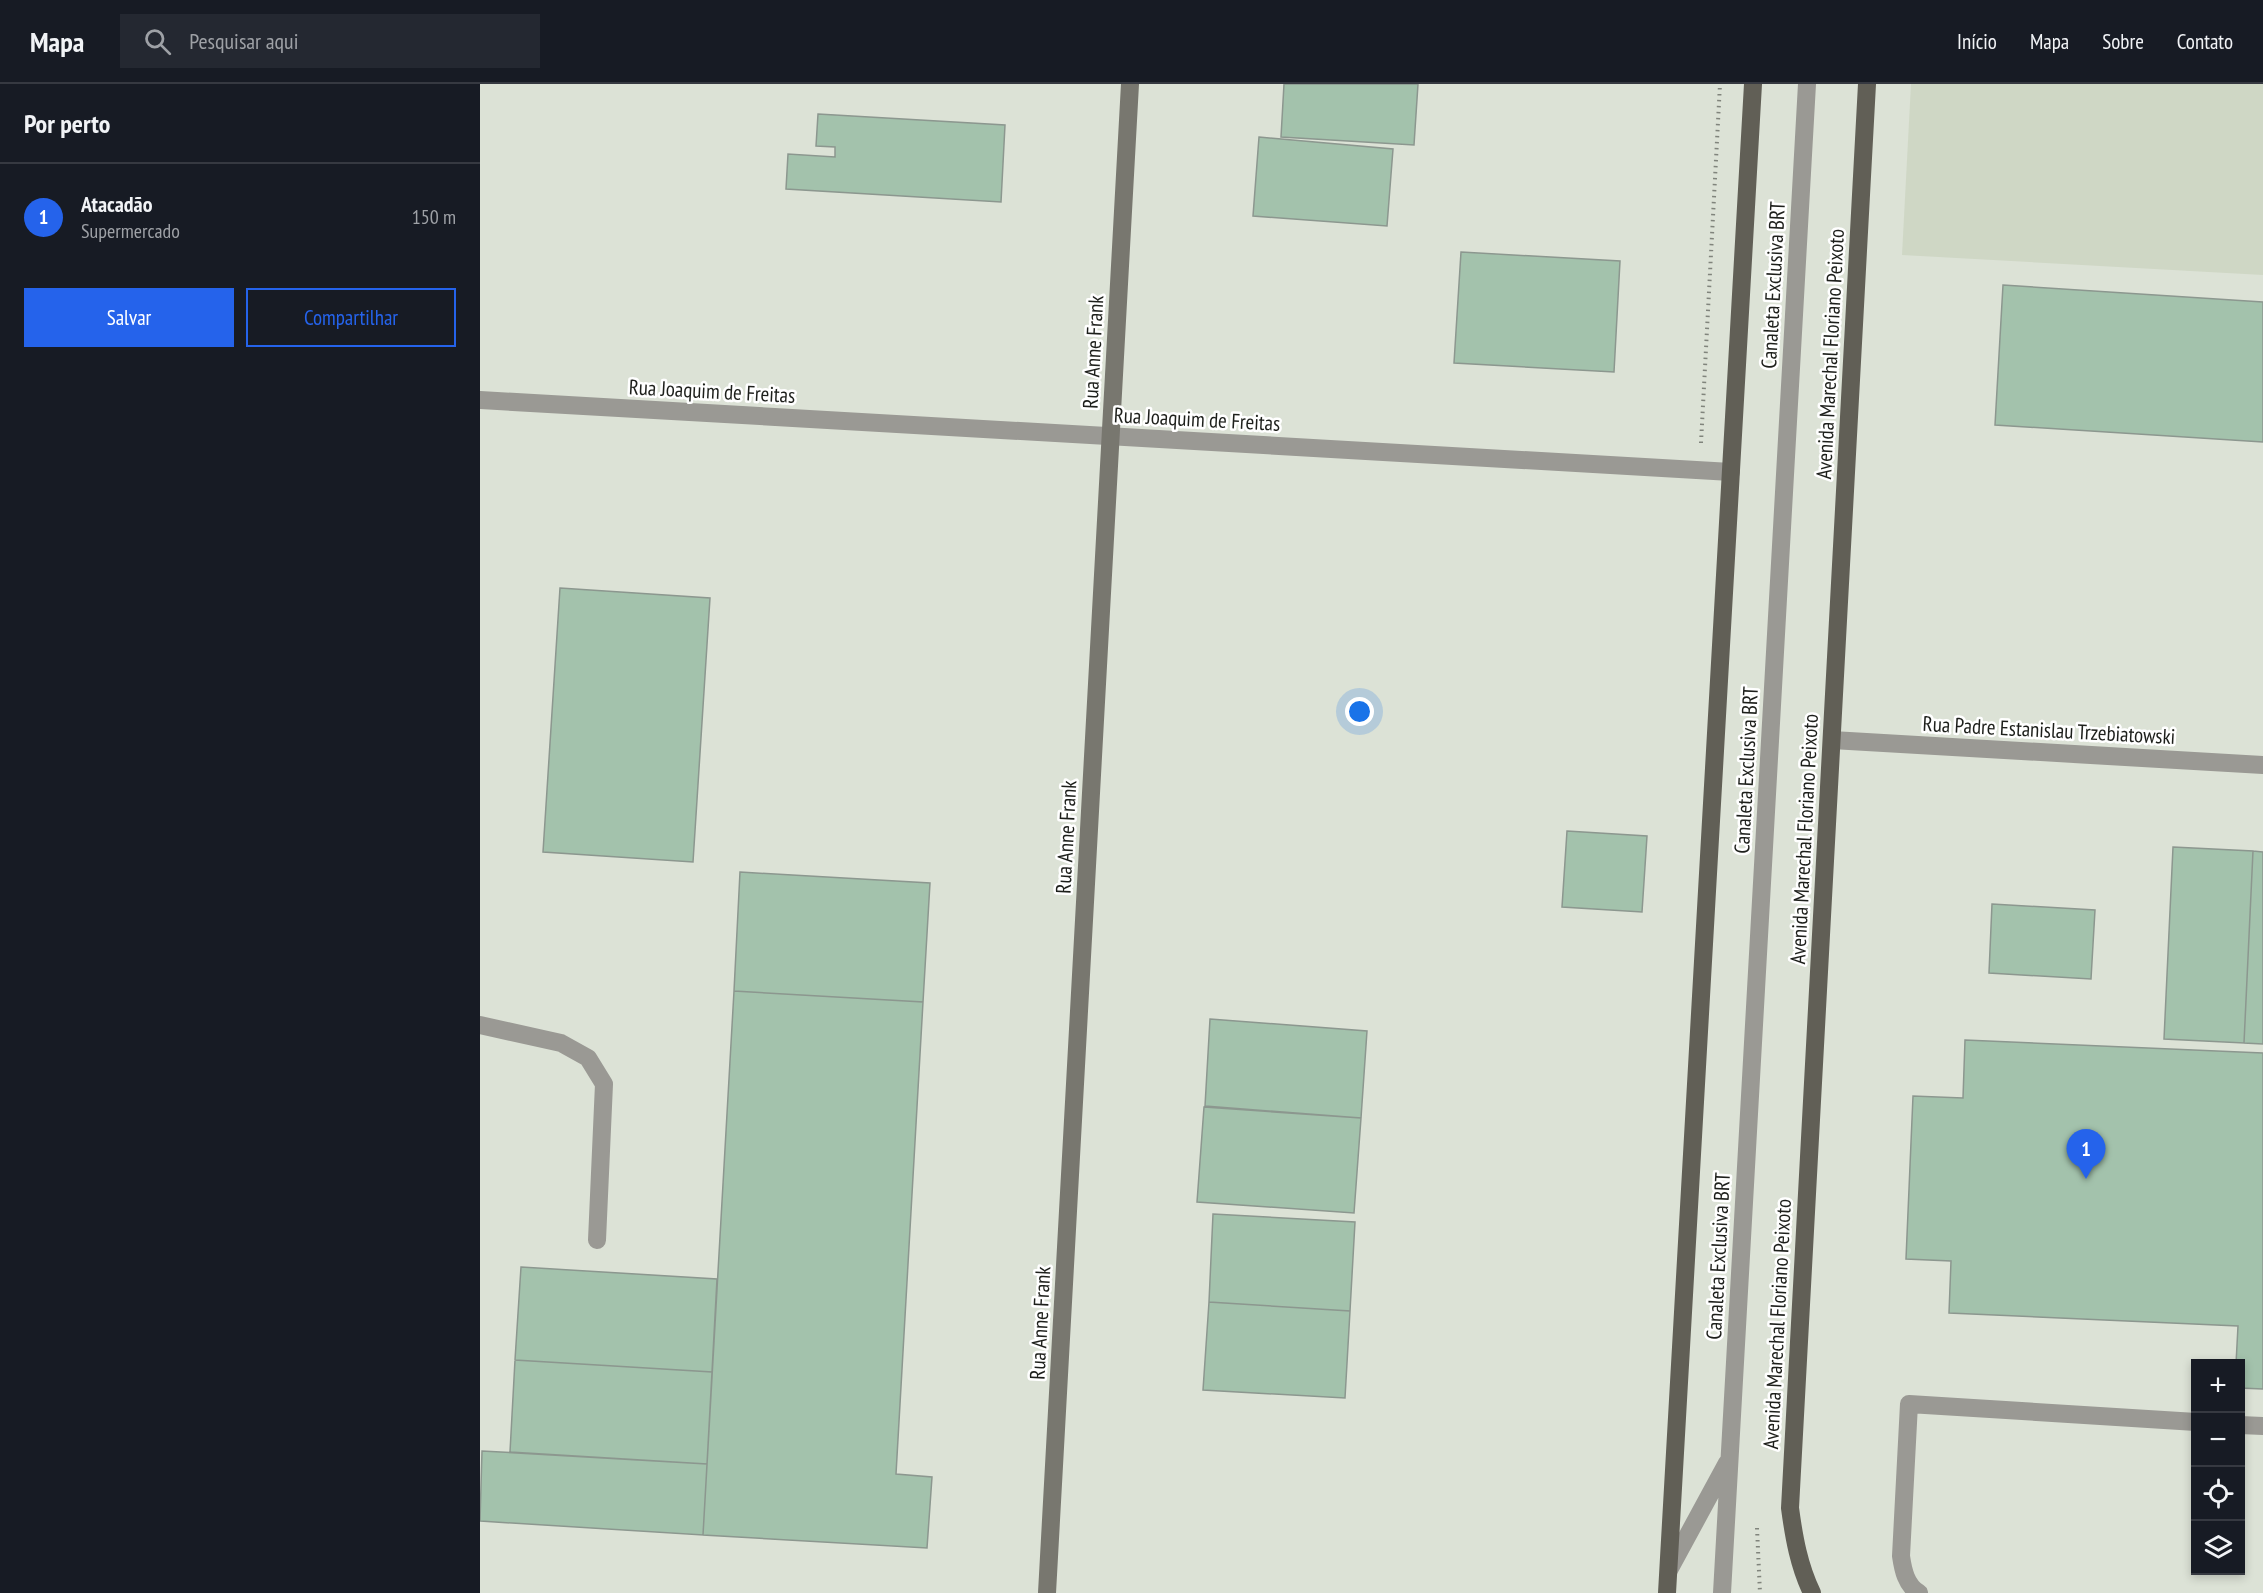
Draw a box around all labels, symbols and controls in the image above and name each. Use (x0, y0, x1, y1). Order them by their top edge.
search box (120, 14, 540, 68)
text: Mapa (30, 23, 84, 60)
icon: search (141, 25, 174, 58)
text: Pesquisar aqui (189, 27, 298, 55)
text: Início (1957, 28, 1997, 55)
text: Mapa (2030, 28, 2069, 55)
text: Sobre (2102, 28, 2144, 55)
text: Contato (2177, 28, 2233, 55)
text: Por perto (24, 107, 110, 140)
text: Atacadão (81, 190, 152, 218)
street label: Canaleta Exclusiva BRT (1755, 200, 1791, 369)
text: 1 (39, 204, 48, 230)
text: 150 m (412, 204, 456, 230)
text: Supermercado (81, 218, 180, 244)
street label: Avenida Marechal Floriano Peixoto (1810, 228, 1850, 480)
button: Salvar (24, 288, 234, 347)
button: Compartilhar (246, 288, 456, 347)
street label: Rua Anne Frank (1077, 295, 1109, 409)
street label: Rua Joaquim de Freitas (628, 373, 796, 409)
street label: Rua Joaquim de Freitas (1113, 401, 1281, 437)
street label: Canaleta Exclusiva BRT (1728, 685, 1764, 854)
your location (1345, 697, 1374, 726)
street label: Rua Padre Estanislau Trzebiatowski (1922, 710, 2176, 750)
street label: Avenida Marechal Floriano Peixoto (1784, 713, 1824, 965)
street label: Rua Anne Frank (1050, 780, 1082, 894)
pin: 1 (2066, 1130, 2106, 1179)
street label: Canaleta Exclusiva BRT (1700, 1171, 1736, 1340)
street label: Avenida Marechal Floriano Peixoto (1757, 1198, 1797, 1450)
street label: Rua Anne Frank (1024, 1266, 1056, 1380)
map controls (2191, 1359, 2245, 1575)
button: + (2191, 1359, 2245, 1413)
button: − (2191, 1413, 2245, 1467)
button: locate (2191, 1467, 2245, 1521)
button: layers (2191, 1521, 2245, 1575)

